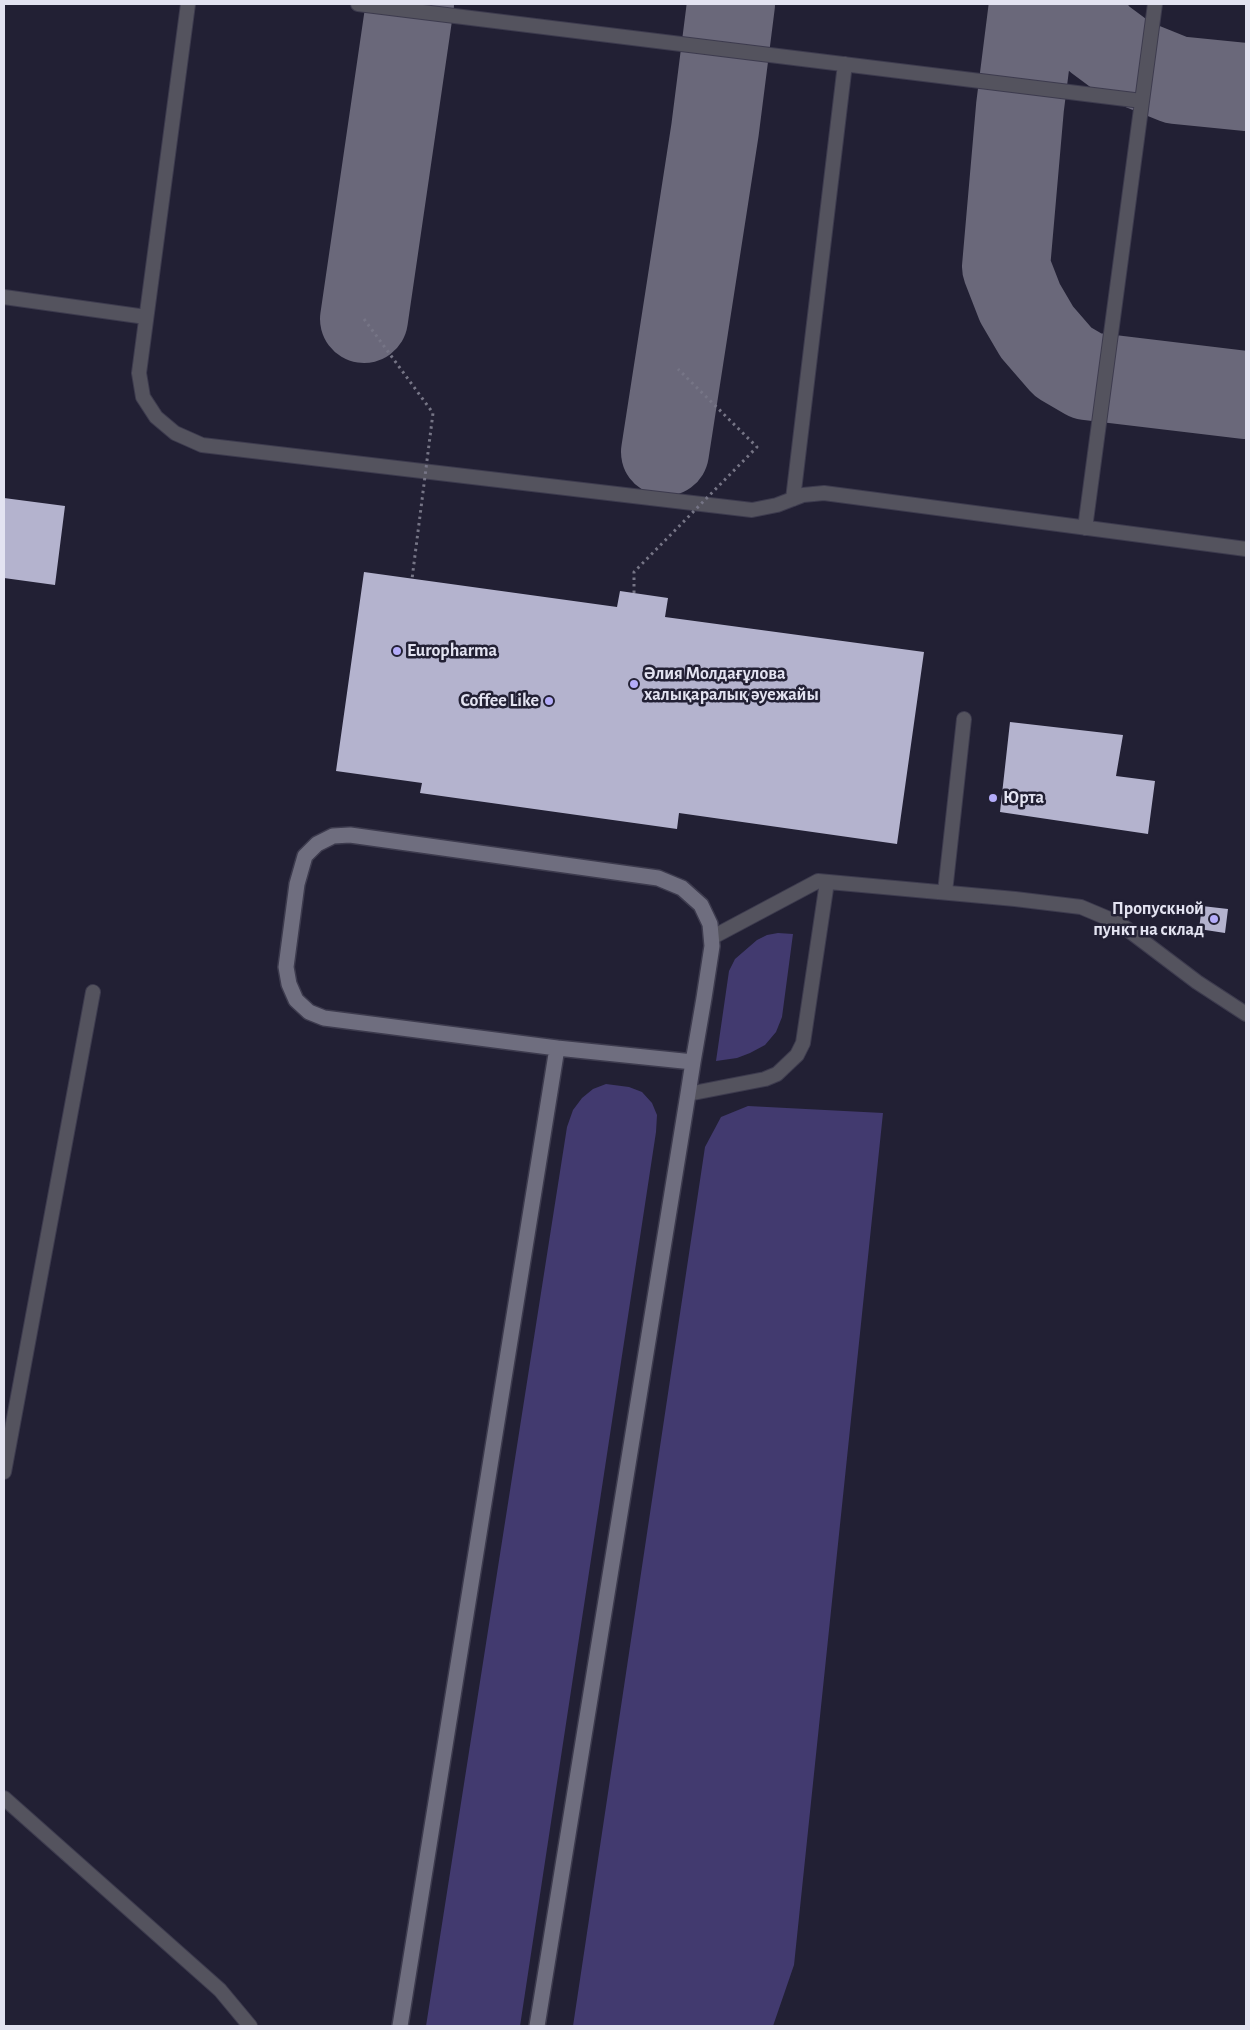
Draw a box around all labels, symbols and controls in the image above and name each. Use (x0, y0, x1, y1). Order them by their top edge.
place label: Europharma (407, 640, 497, 662)
marker: Europharma (391, 645, 403, 657)
place label: Әлия Молдағұлова халықаралық әуежайы (644, 663, 819, 706)
marker: Әлия Молдағұлова халықаралық әуежайы (628, 678, 640, 690)
place label: Coffee Like (461, 690, 539, 712)
marker: Coffee Like (543, 695, 555, 707)
place label: Юрта (1003, 787, 1044, 809)
marker: Юрта (987, 792, 999, 804)
place label: Пропускной пункт на склад (1093, 898, 1204, 941)
marker: Пропускной пункт на склад (1208, 913, 1220, 925)

